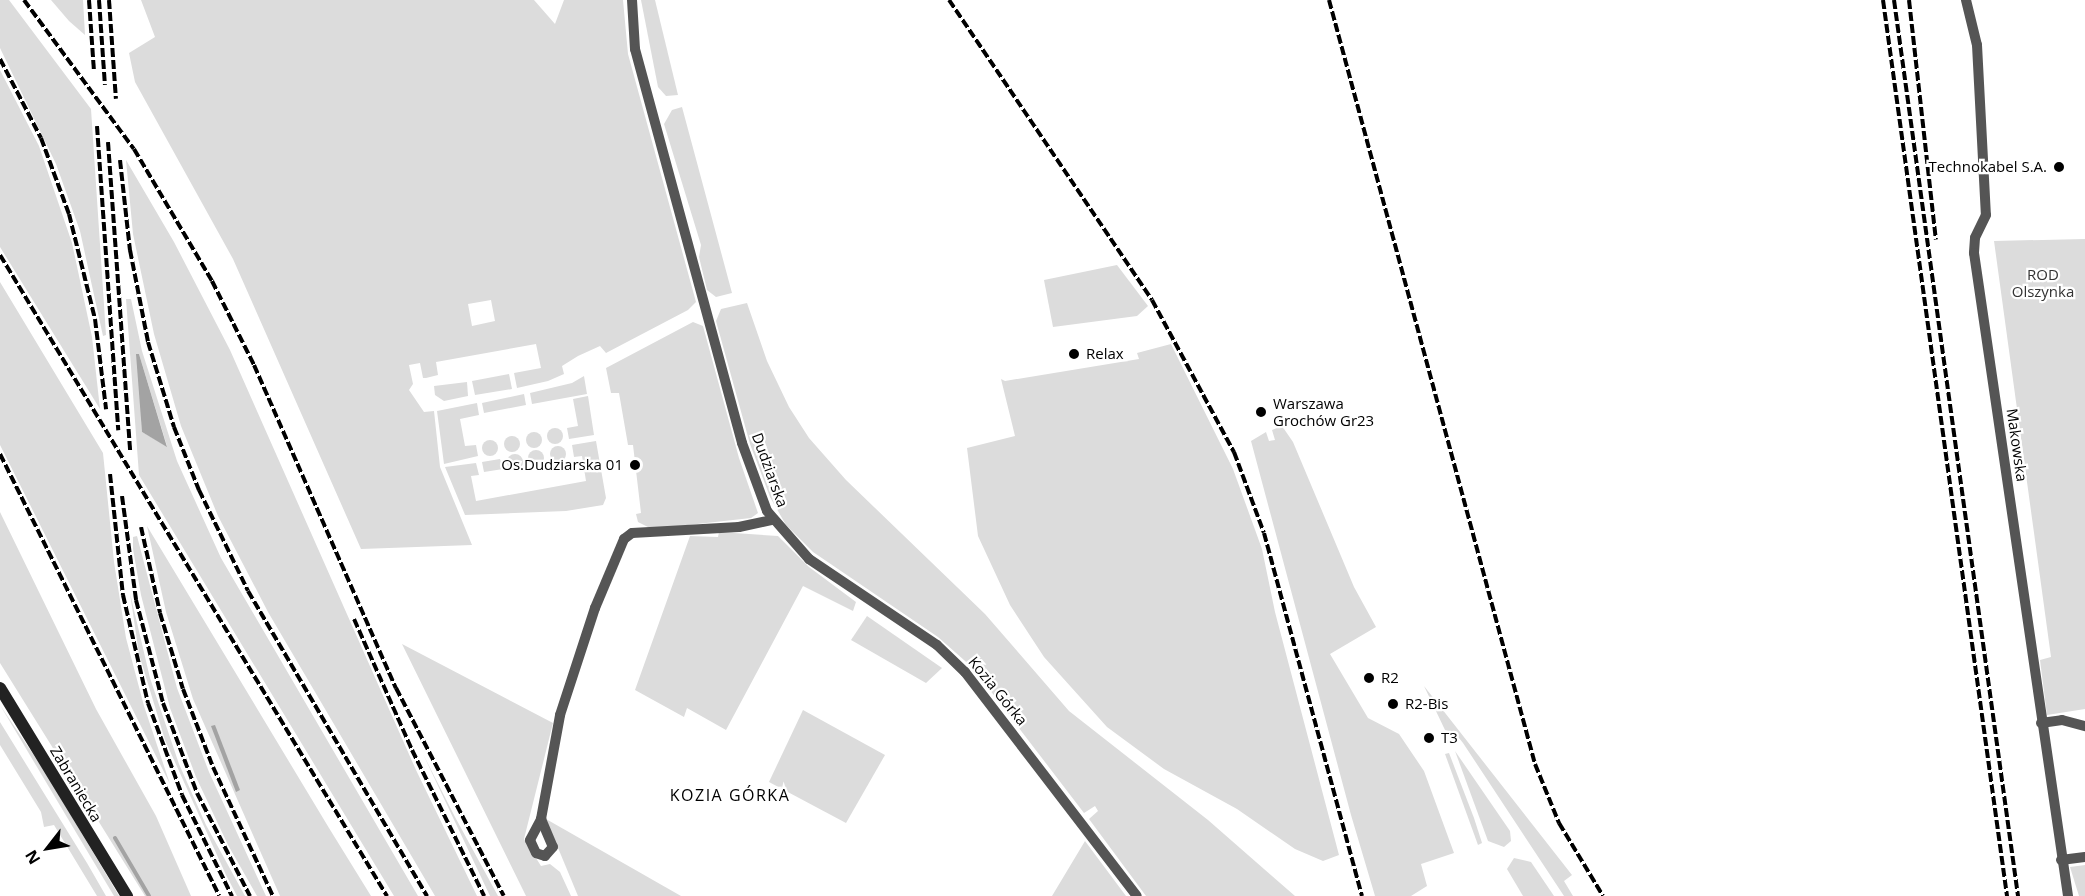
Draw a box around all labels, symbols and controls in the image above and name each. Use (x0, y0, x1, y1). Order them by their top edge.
place label: Technokabel S.A. (1929, 158, 2047, 176)
marker: Technokabel S.A. (2052, 160, 2066, 174)
park label: ROD Olszynka (2012, 265, 2074, 300)
place label: Relax (1086, 345, 1124, 363)
marker: Relax (1067, 347, 1081, 361)
place label: Warszawa Grochów Gr23 (1273, 394, 1374, 429)
marker: Warszawa Grochów Gr23 (1254, 405, 1268, 419)
street label: Makowska (2003, 407, 2031, 483)
street label: Dudziarska (748, 430, 792, 510)
place label: Os.Dudziarska 01 (501, 456, 623, 474)
marker: Os.Dudziarska 01 (628, 458, 642, 472)
street label: Kozia Górka (965, 653, 1031, 729)
place label: R2 (1381, 669, 1399, 687)
marker: R2 (1362, 671, 1376, 685)
place label: R2-Bis (1405, 695, 1448, 713)
marker: R2-Bis (1386, 697, 1400, 711)
place label: T3 (1441, 729, 1458, 747)
marker: T3 (1422, 731, 1436, 745)
street label: Zabraniecka (46, 743, 106, 825)
district label: KOZIA GÓRKA (670, 785, 790, 805)
north arrow (18, 818, 78, 878)
text: N (20, 846, 45, 869)

